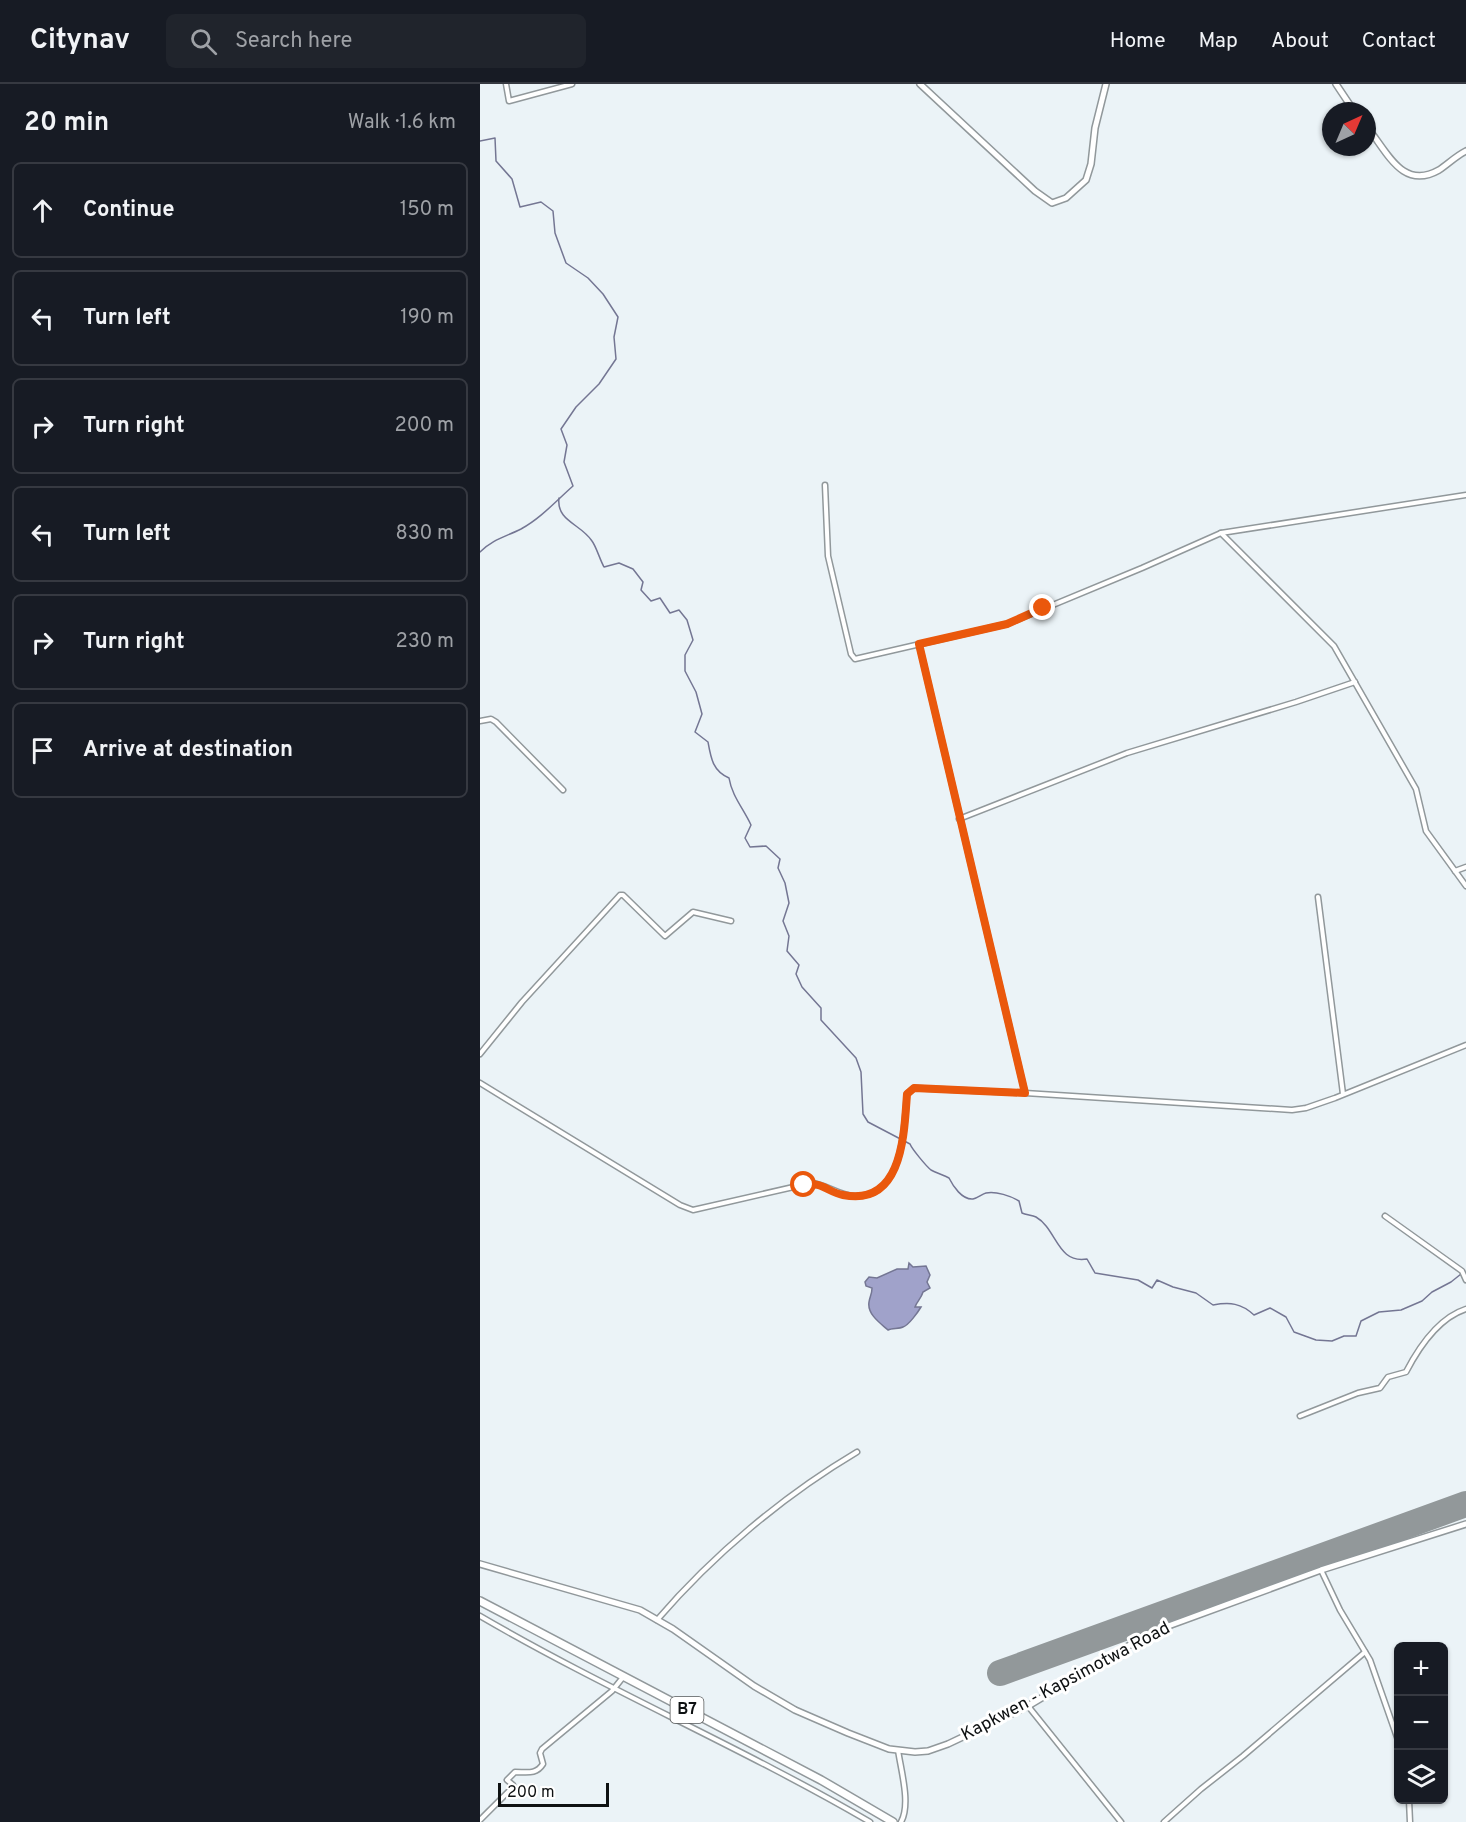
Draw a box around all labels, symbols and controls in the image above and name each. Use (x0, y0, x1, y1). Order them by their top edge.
search box (166, 14, 586, 68)
text: Citynav (30, 23, 130, 59)
icon: search (187, 25, 220, 58)
text: Search here (235, 28, 352, 55)
text: Home (1110, 28, 1166, 55)
text: Map (1199, 28, 1238, 55)
text: About (1271, 28, 1329, 55)
text: Contact (1362, 28, 1436, 55)
north arrow (1322, 102, 1376, 156)
text: 20 min (24, 107, 109, 140)
text: Walk · 1.6 km (348, 110, 456, 136)
icon: ahead (26, 194, 59, 227)
text: Continue (83, 197, 174, 224)
text: 150 m (400, 197, 454, 223)
icon: left (26, 302, 59, 335)
text: Turn left (83, 305, 171, 332)
text: 190 m (400, 305, 454, 331)
icon: right (26, 410, 59, 443)
text: Turn right (83, 413, 185, 440)
text: 200 m (395, 413, 454, 439)
icon: left (26, 518, 59, 551)
text: Turn left (83, 521, 171, 548)
text: 830 m (395, 521, 454, 547)
route end (1029, 594, 1055, 620)
icon: right (26, 626, 59, 659)
text: Turn right (83, 629, 185, 656)
text: 230 m (395, 629, 454, 655)
icon: arrive (26, 734, 59, 767)
text: Arrive at destination (83, 737, 293, 764)
route start (790, 1171, 816, 1197)
street label: Kapkwen - Kapsimotwa Road (958, 1617, 1174, 1747)
map controls (1394, 1642, 1448, 1804)
button: + (1394, 1642, 1448, 1696)
button: − (1394, 1696, 1448, 1750)
road number: B7 (670, 1697, 704, 1723)
button: layers (1394, 1750, 1448, 1804)
scale bar (498, 1780, 609, 1808)
text: 200 m (507, 1783, 555, 1803)

